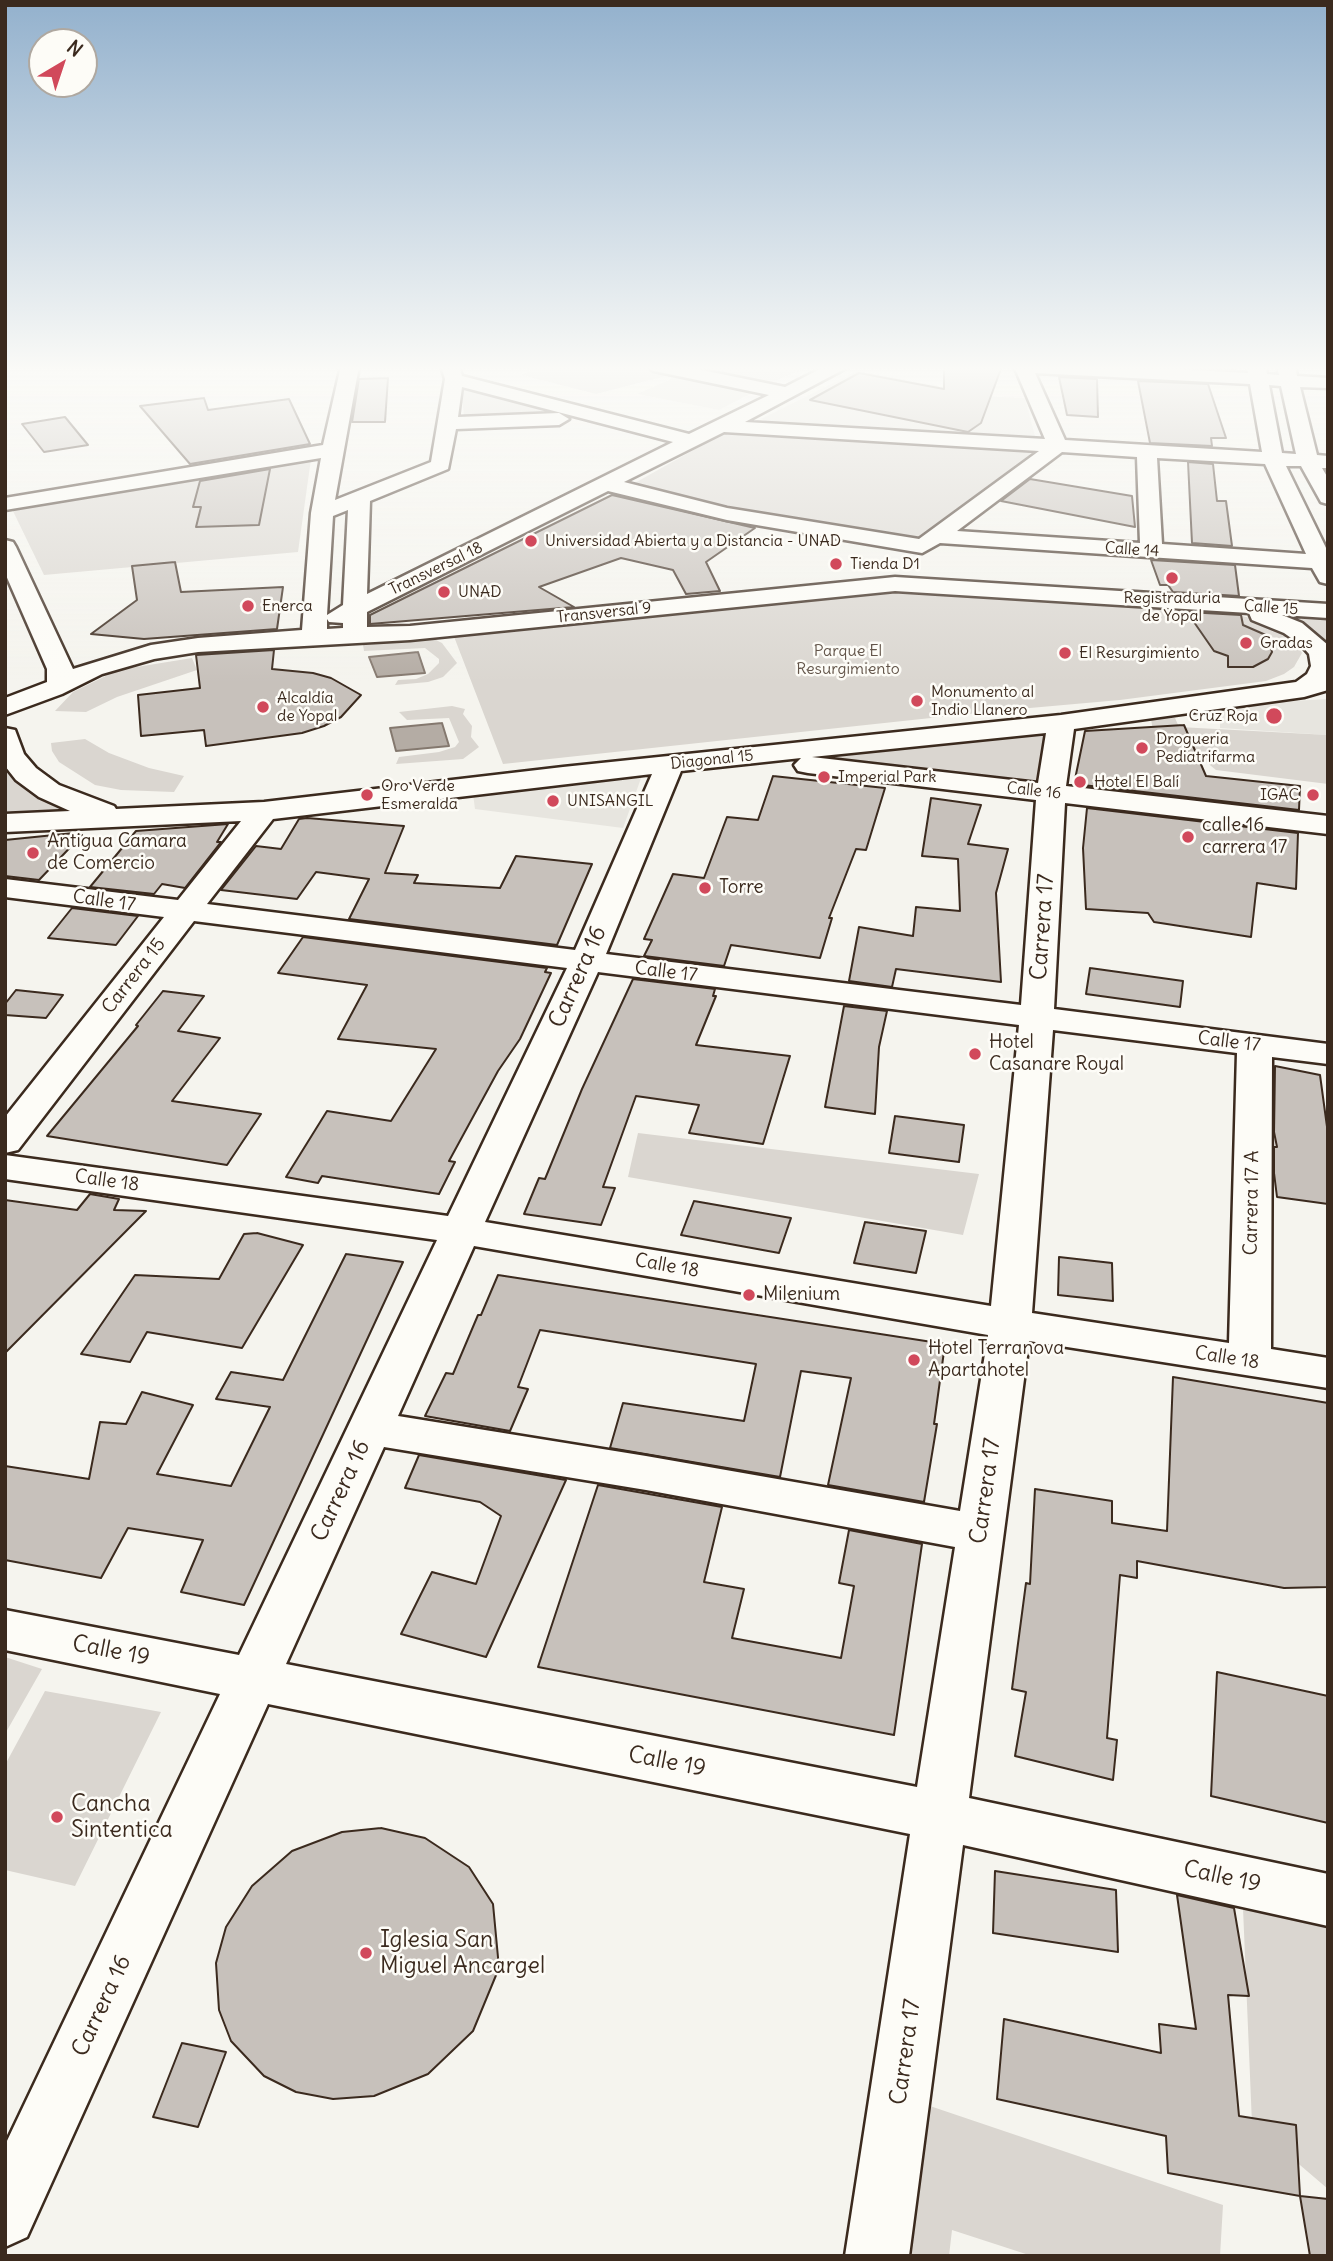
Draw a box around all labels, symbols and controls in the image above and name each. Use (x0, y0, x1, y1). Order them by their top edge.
north arrow (28, 28, 98, 98)
text: N (62, 35, 88, 62)
place label: Universidad Abierta y a Distancia - UNAD (545, 531, 841, 551)
marker: Universidad Abierta y a Distancia - UNAD (523, 533, 539, 549)
street label: Transversal 18 (386, 538, 486, 600)
street label: Calle 14 (1104, 539, 1160, 561)
place label: Tienda D1 (850, 554, 920, 574)
marker: Tienda D1 (828, 556, 844, 572)
marker: Registraduria de Yopal (1164, 570, 1180, 586)
place label: UNAD (458, 582, 502, 602)
marker: UNAD (436, 584, 452, 600)
place label: Registraduria de Yopal (1123, 588, 1221, 626)
place label: Enerca (262, 596, 313, 616)
street label: Calle 15 (1243, 597, 1299, 619)
marker: Enerca (240, 598, 256, 614)
street label: Transversal 9 (556, 598, 652, 628)
place label: Gradas (1260, 633, 1313, 653)
marker: Gradas (1238, 635, 1254, 651)
park label: Parque El Resurgimiento (796, 641, 900, 679)
place label: El Resurgimiento (1079, 643, 1199, 663)
marker: El Resurgimiento (1057, 645, 1073, 661)
place label: Monumento al Indio Llanero (931, 682, 1034, 720)
place label: Alcaldía de Yopal (277, 688, 337, 726)
marker: Monumento al Indio Llanero (909, 693, 925, 709)
marker: Alcaldía de Yopal (255, 699, 271, 715)
place label: Cruz Roja (1188, 706, 1258, 726)
marker: Cruz Roja (1264, 706, 1284, 726)
place label: Drogueria Pediatrifarma (1156, 729, 1255, 767)
marker: Drogueria Pediatrifarma (1134, 740, 1150, 756)
street label: Diagonal 15 (670, 746, 754, 774)
place label: Imperial Park (838, 767, 936, 787)
marker: Imperial Park (816, 769, 832, 785)
place label: Hotel El Balí (1094, 772, 1179, 792)
marker: Hotel El Balí (1072, 774, 1088, 790)
place label: Oro Verde Esmeralda (381, 776, 458, 814)
street label: Calle 16 (1006, 779, 1062, 803)
place label: IGAC (1260, 785, 1299, 805)
marker: Oro Verde Esmeralda (359, 787, 375, 803)
marker: IGAC (1305, 787, 1321, 803)
place label: UNISANGIL (567, 791, 653, 811)
marker: UNISANGIL (545, 793, 561, 809)
place label: calle 16 carrera 17 (1202, 815, 1287, 859)
marker: calle 16 carrera 17 (1180, 829, 1196, 845)
place label: Antigua Camara de Comercio (47, 831, 187, 875)
marker: Antigua Camara de Comercio (25, 845, 41, 861)
street label: Carrera 17 (1026, 873, 1060, 981)
place label: Torre (719, 877, 764, 899)
marker: Torre (697, 880, 713, 896)
street label: Calle 17 (71, 885, 137, 917)
street label: Carrera 16 (543, 922, 613, 1032)
street label: Carrera 15 (97, 934, 171, 1018)
street label: Calle 17 (633, 957, 699, 987)
street label: Calle 17 (1196, 1027, 1262, 1057)
place label: Hotel Casanare Royal (989, 1032, 1124, 1076)
marker: Hotel Casanare Royal (967, 1046, 983, 1062)
street label: Carrera 17 A (1240, 1150, 1264, 1256)
street label: Calle 18 (73, 1165, 141, 1197)
street label: Calle 18 (633, 1249, 701, 1283)
place label: Milenium (763, 1284, 840, 1306)
marker: Milenium (741, 1287, 757, 1303)
place label: Hotel Terranova Apartahotel (928, 1338, 1064, 1382)
street label: Calle 18 (1193, 1342, 1261, 1374)
marker: Hotel Terranova Apartahotel (906, 1352, 922, 1368)
street label: Carrera 16 (306, 1436, 376, 1546)
street label: Carrera 17 (965, 1436, 1007, 1546)
street label: Calle 19 (70, 1630, 152, 1672)
street label: Calle 19 (626, 1741, 708, 1783)
place label: Cancha Sintentica (71, 1790, 173, 1844)
marker: Cancha Sintentica (49, 1809, 65, 1825)
street label: Calle 19 (1181, 1855, 1263, 1899)
place label: Iglesia San Miguel Ancargel (380, 1926, 545, 1980)
marker: Iglesia San Miguel Ancargel (358, 1945, 374, 1961)
street label: Carrera 16 (67, 1951, 137, 2061)
street label: Carrera 17 (885, 1997, 927, 2107)

